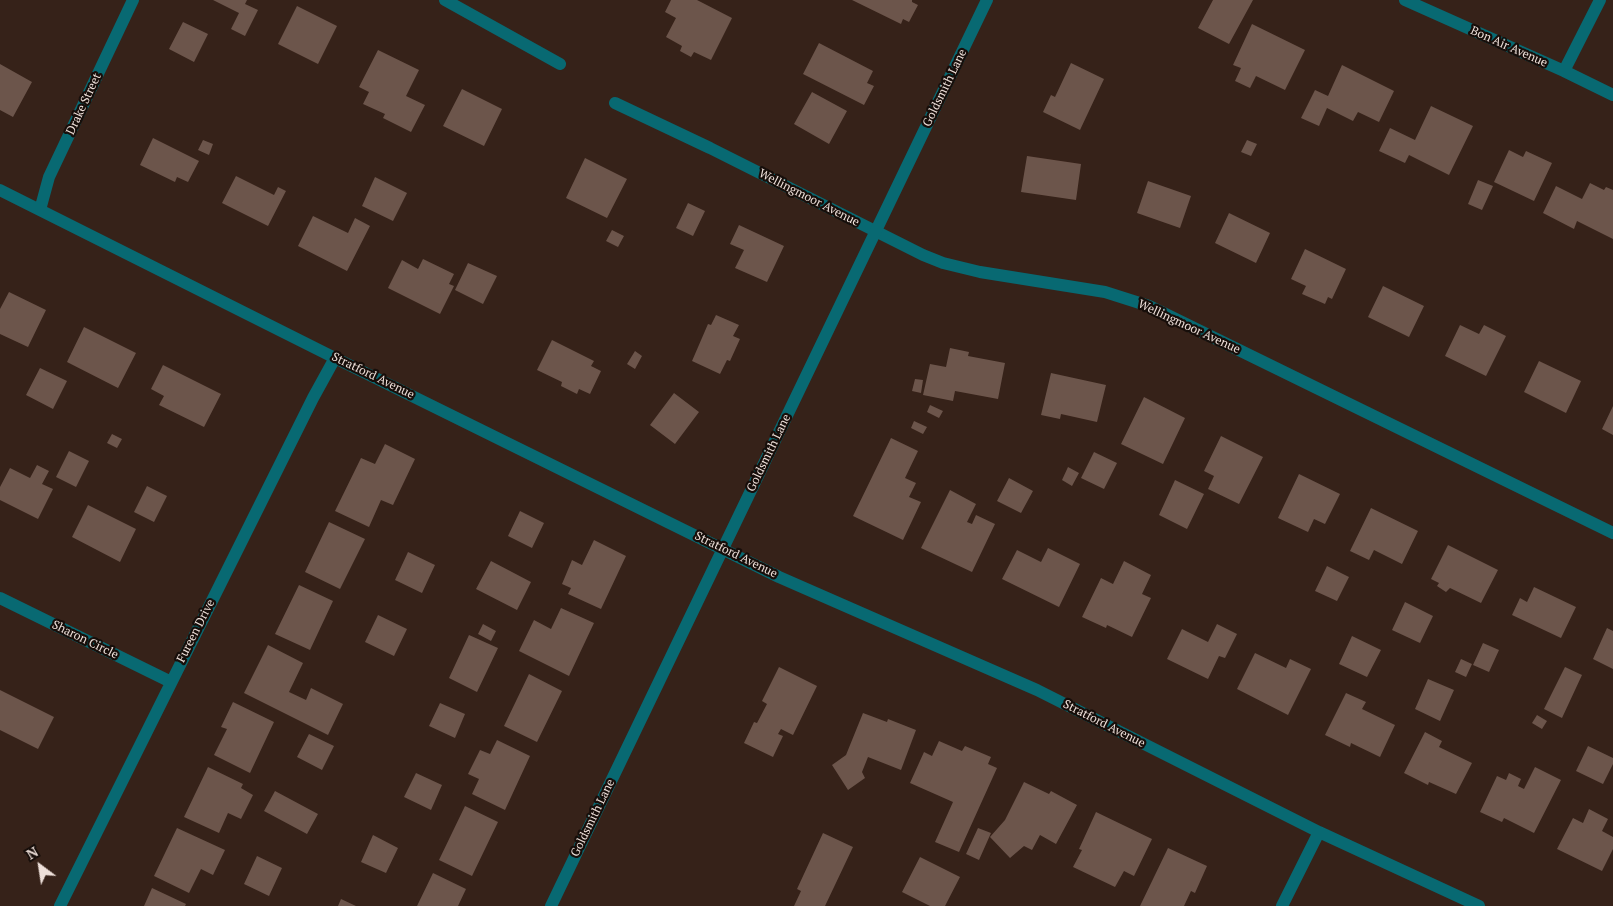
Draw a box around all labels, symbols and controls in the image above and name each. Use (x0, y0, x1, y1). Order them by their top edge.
street label: Bon Air Avenue (1468, 24, 1550, 70)
street label: Goldsmith Lane (920, 47, 970, 129)
street label: Drake Street (63, 71, 105, 137)
street label: Wellingmoor Avenue (756, 166, 862, 230)
street label: Wellingmoor Avenue (1136, 297, 1242, 357)
street label: Stratford Avenue (329, 350, 417, 402)
street label: Goldsmith Lane (744, 412, 794, 494)
street label: Stratford Avenue (692, 529, 780, 581)
street label: Fureen Drive (174, 597, 218, 665)
street label: Sharon Circle (49, 618, 121, 662)
street label: Stratford Avenue (1061, 697, 1147, 751)
street label: Goldsmith Lane (568, 777, 618, 859)
north arrow (15, 841, 65, 891)
text: N (23, 842, 41, 864)

